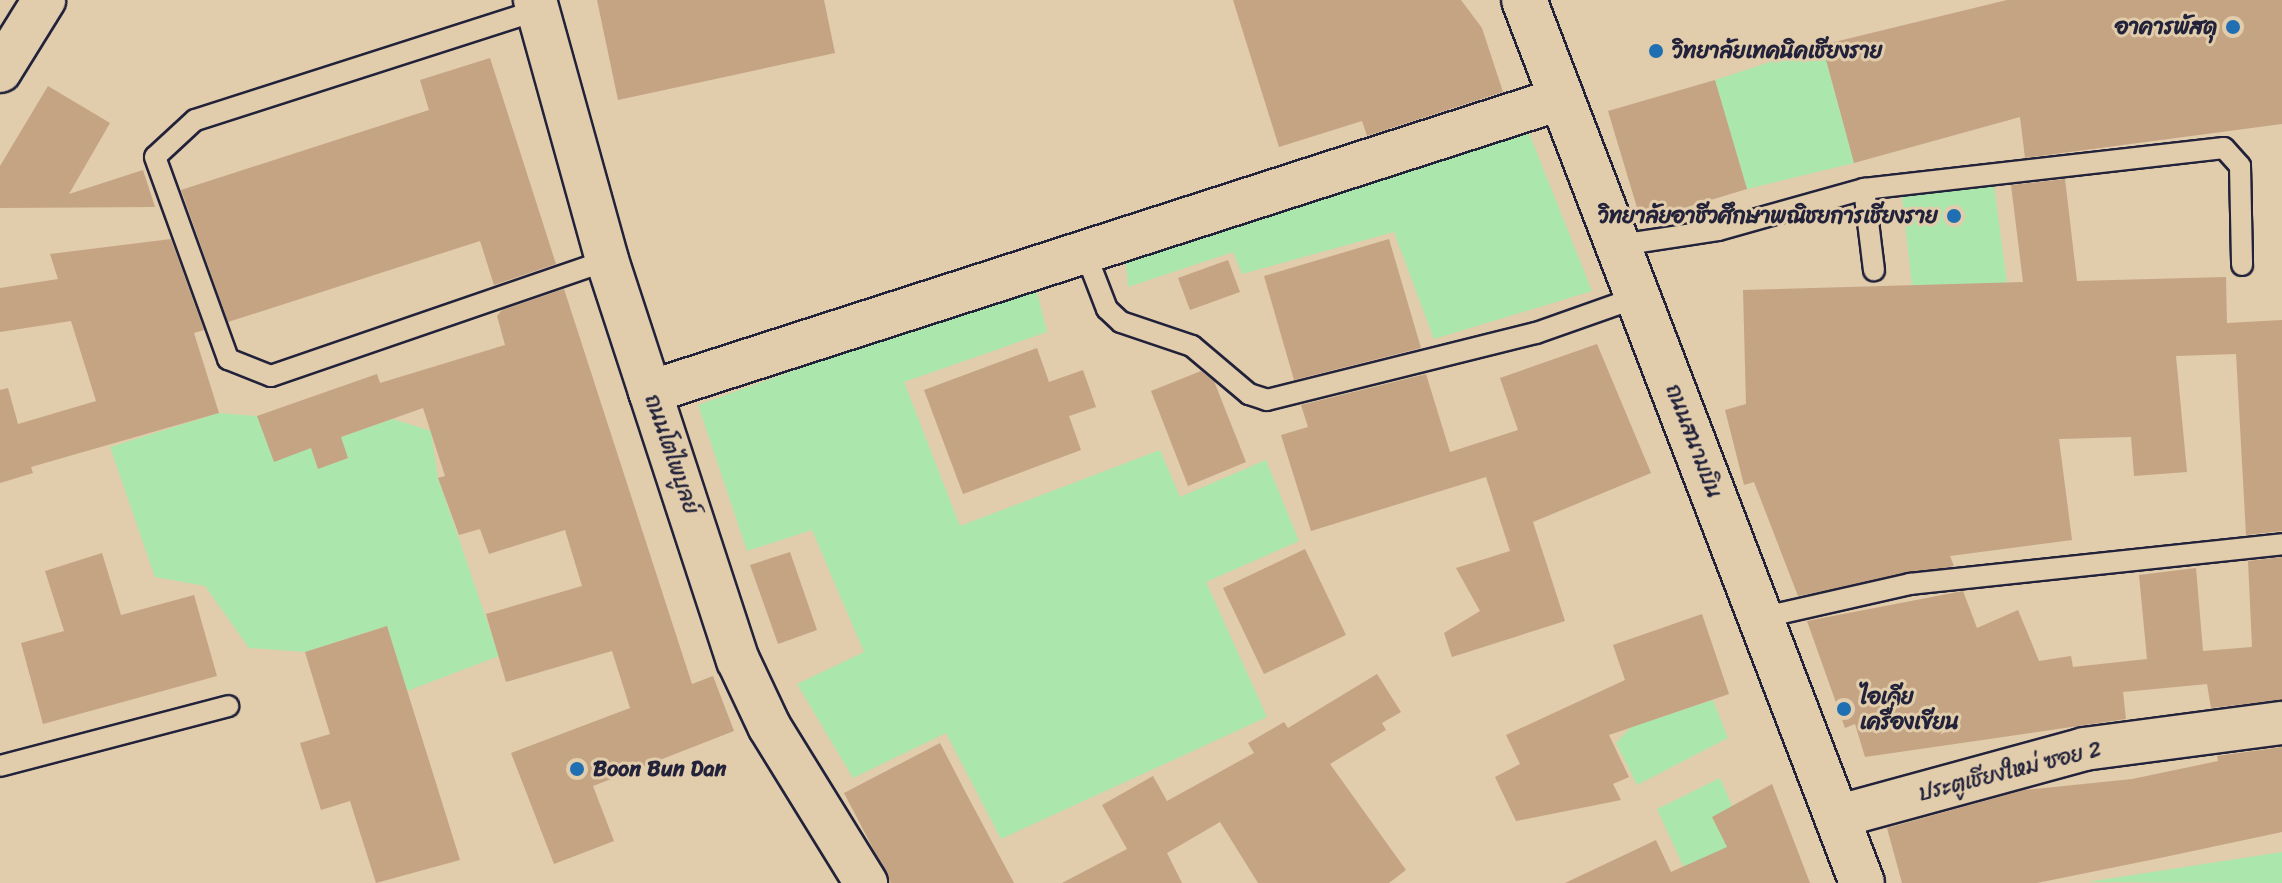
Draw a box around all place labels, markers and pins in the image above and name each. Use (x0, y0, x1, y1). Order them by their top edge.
place label: อาคารพัสดุ (2115, 14, 2217, 40)
marker: อาคารพัสดุ (2224, 18, 2242, 36)
place label: วิทยาลัยเทคนิคเชียงราย (1672, 38, 1882, 64)
marker: วิทยาลัยเทคนิคเชียงราย (1647, 42, 1665, 60)
place label: วิทยาลัยอาชีวศึกษาพณิชยการเชียงราย (1598, 203, 1938, 229)
marker: วิทยาลัยอาชีวศึกษาพณิชยการเชียงราย (1945, 207, 1963, 225)
place label: ไอเดีย เครื่องเขียน (1860, 683, 1959, 734)
marker: ไอเดีย เครื่องเขียน (1835, 700, 1853, 718)
place label: Boon Bun Dan (593, 756, 726, 782)
marker: Boon Bun Dan (568, 760, 586, 778)

